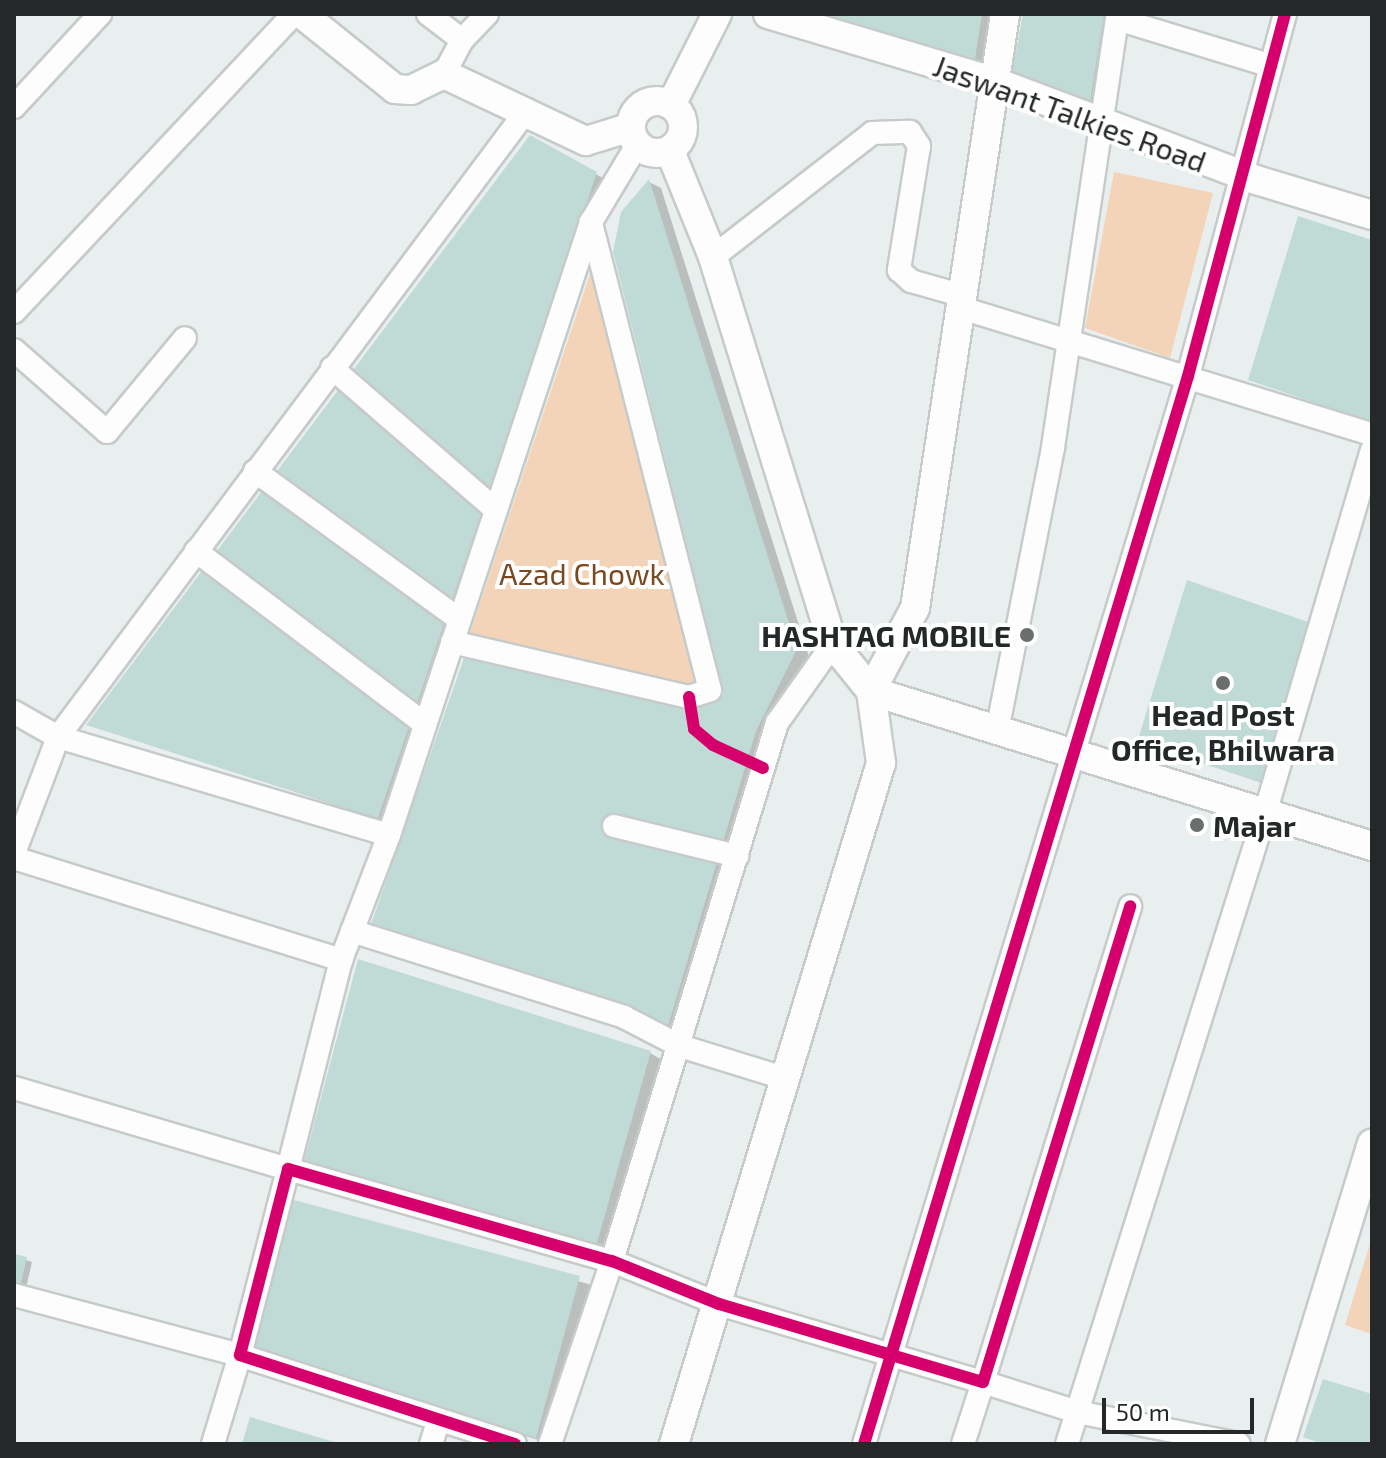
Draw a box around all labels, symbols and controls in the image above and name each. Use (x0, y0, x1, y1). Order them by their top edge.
street label: Jaswant Talkies Road (928, 47, 1212, 179)
park label: Azad Chowk (499, 555, 665, 591)
place label: HASHTAG MOBILE (761, 617, 1011, 653)
marker: HASHTAG MOBILE (1018, 626, 1036, 644)
marker: Head Post Office, Bhilwara (1214, 674, 1232, 692)
place label: Head Post Office, Bhilwara (1111, 696, 1335, 766)
place label: Majar (1213, 807, 1296, 843)
marker: Majar (1188, 816, 1206, 834)
scale bar (1106, 1382, 1258, 1432)
text: 50 m (1116, 1397, 1170, 1426)

